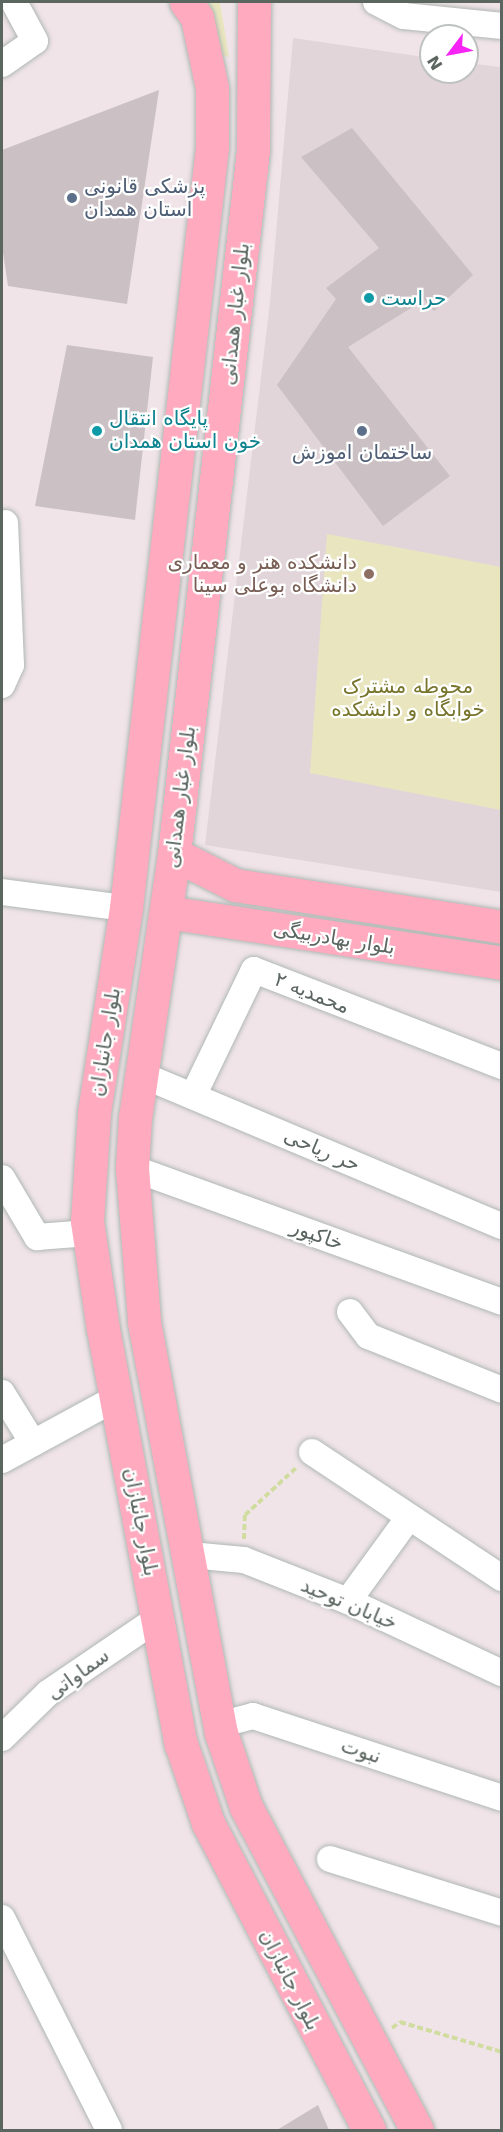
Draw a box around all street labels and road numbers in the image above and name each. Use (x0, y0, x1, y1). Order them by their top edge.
street label: بلوار غبار همدانی (216, 242, 254, 386)
street label: بلوار غبار همدانی (159, 725, 201, 869)
street label: بلوار بهادربیگی (271, 917, 397, 959)
street label: محمدیه ۲ (271, 967, 353, 1019)
street label: بلوار جانبازان (85, 986, 125, 1098)
street label: حر ریاحی (280, 1123, 364, 1177)
street label: خاکپور (288, 1214, 346, 1256)
street label: بلوار جانبازان (119, 1466, 163, 1578)
street label: خیابان توحید (297, 1573, 401, 1635)
street label: سماواتی (42, 1643, 114, 1705)
street label: نبوت (338, 1733, 384, 1769)
street label: بلوار جانبازان (254, 1925, 326, 2035)

